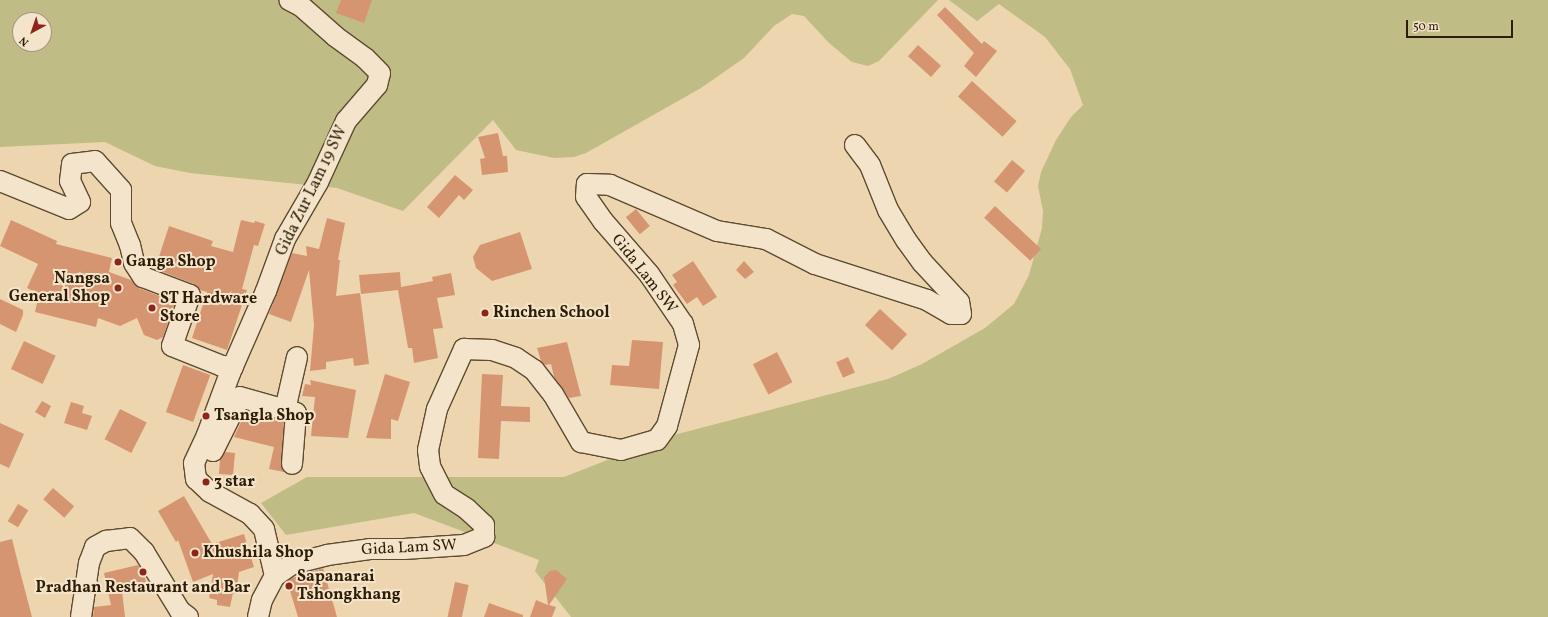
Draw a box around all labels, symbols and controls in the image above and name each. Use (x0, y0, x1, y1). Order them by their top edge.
north arrow (12, 12, 52, 52)
scale bar (1408, 12, 1515, 38)
text: 50 m (1413, 19, 1439, 35)
text: N (17, 32, 32, 49)
street label: Gida Zur Lam 19 SW (272, 123, 352, 259)
street label: Gida Lam SW (607, 230, 681, 318)
place label: Ganga Shop (126, 252, 216, 272)
marker: Ganga Shop (113, 257, 123, 267)
place label: Nangsa General Shop (9, 269, 110, 307)
marker: Nangsa General Shop (113, 283, 123, 293)
place label: ST Hardware Store (160, 289, 258, 327)
marker: ST Hardware Store (147, 303, 157, 313)
place label: Rinchen School (493, 303, 610, 323)
marker: Rinchen School (480, 308, 490, 318)
place label: Tsangla Shop (214, 406, 314, 426)
marker: Tsangla Shop (201, 411, 211, 421)
place label: 3 star (214, 472, 255, 492)
marker: 3 star (201, 477, 211, 487)
street label: Gida Lam SW (361, 536, 457, 560)
place label: Khushila Shop (203, 543, 314, 563)
marker: Khushila Shop (190, 548, 200, 558)
marker: Pradhan Restaurant and Bar (138, 567, 148, 577)
place label: Sapanarai Tshongkhang (297, 567, 401, 605)
place label: Pradhan Restaurant and Bar (36, 578, 250, 598)
marker: Sapanarai Tshongkhang (284, 581, 294, 591)

